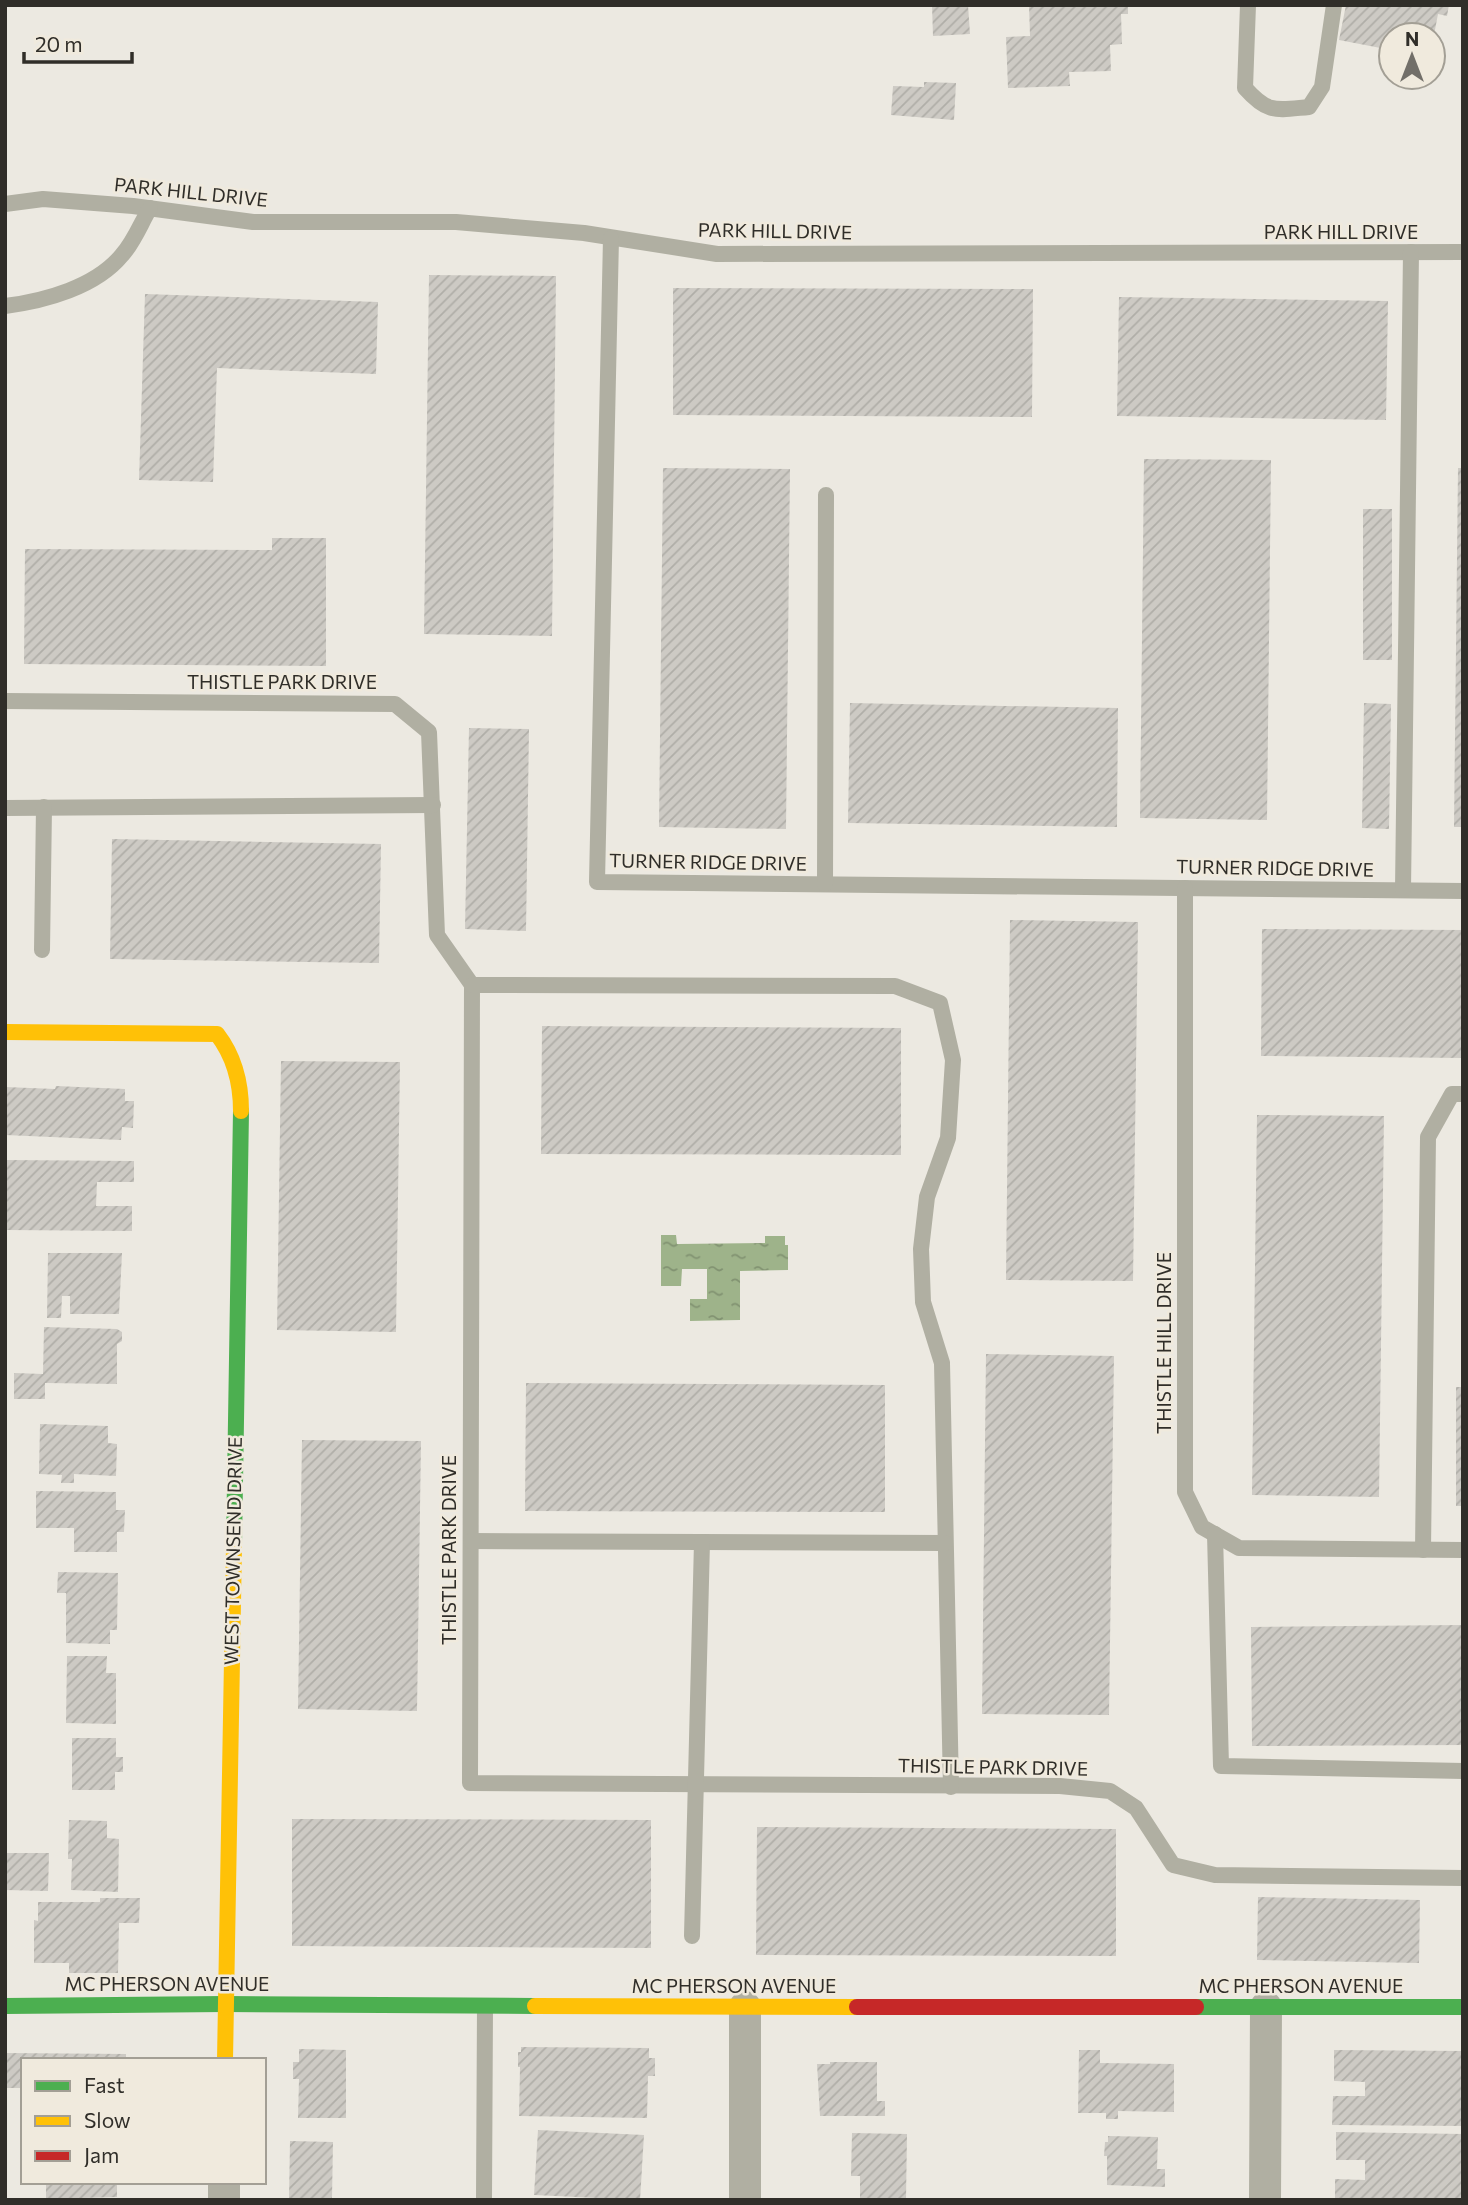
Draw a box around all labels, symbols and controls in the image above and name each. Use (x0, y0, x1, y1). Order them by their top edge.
scale bar (24, 21, 133, 65)
north arrow (1377, 21, 1447, 91)
text: N (1405, 27, 1419, 50)
text: 20 m (35, 31, 83, 56)
street label: PARK HILL DRIVE (113, 172, 269, 211)
street label: PARK HILL DRIVE (698, 218, 852, 243)
street label: PARK HILL DRIVE (1264, 220, 1418, 243)
street label: THISTLE PARK DRIVE (187, 670, 377, 693)
street label: TURNER RIDGE DRIVE (609, 848, 807, 875)
street label: TURNER RIDGE DRIVE (1176, 854, 1374, 881)
street label: THISTLE HILL DRIVE (1152, 1252, 1175, 1434)
street label: WEST TOWNSEND DRIVE (219, 1437, 246, 1665)
street label: THISTLE PARK DRIVE (437, 1455, 460, 1645)
street label: THISTLE PARK DRIVE (898, 1753, 1088, 1780)
street label: MC PHERSON AVENUE (65, 1972, 269, 1995)
street label: MC PHERSON AVENUE (632, 1974, 836, 1997)
street label: MC PHERSON AVENUE (1199, 1974, 1403, 1997)
legend (21, 2058, 266, 2184)
text: Fast (84, 2072, 125, 2097)
text: Slow (84, 2107, 131, 2132)
text: Jam (84, 2142, 119, 2167)

